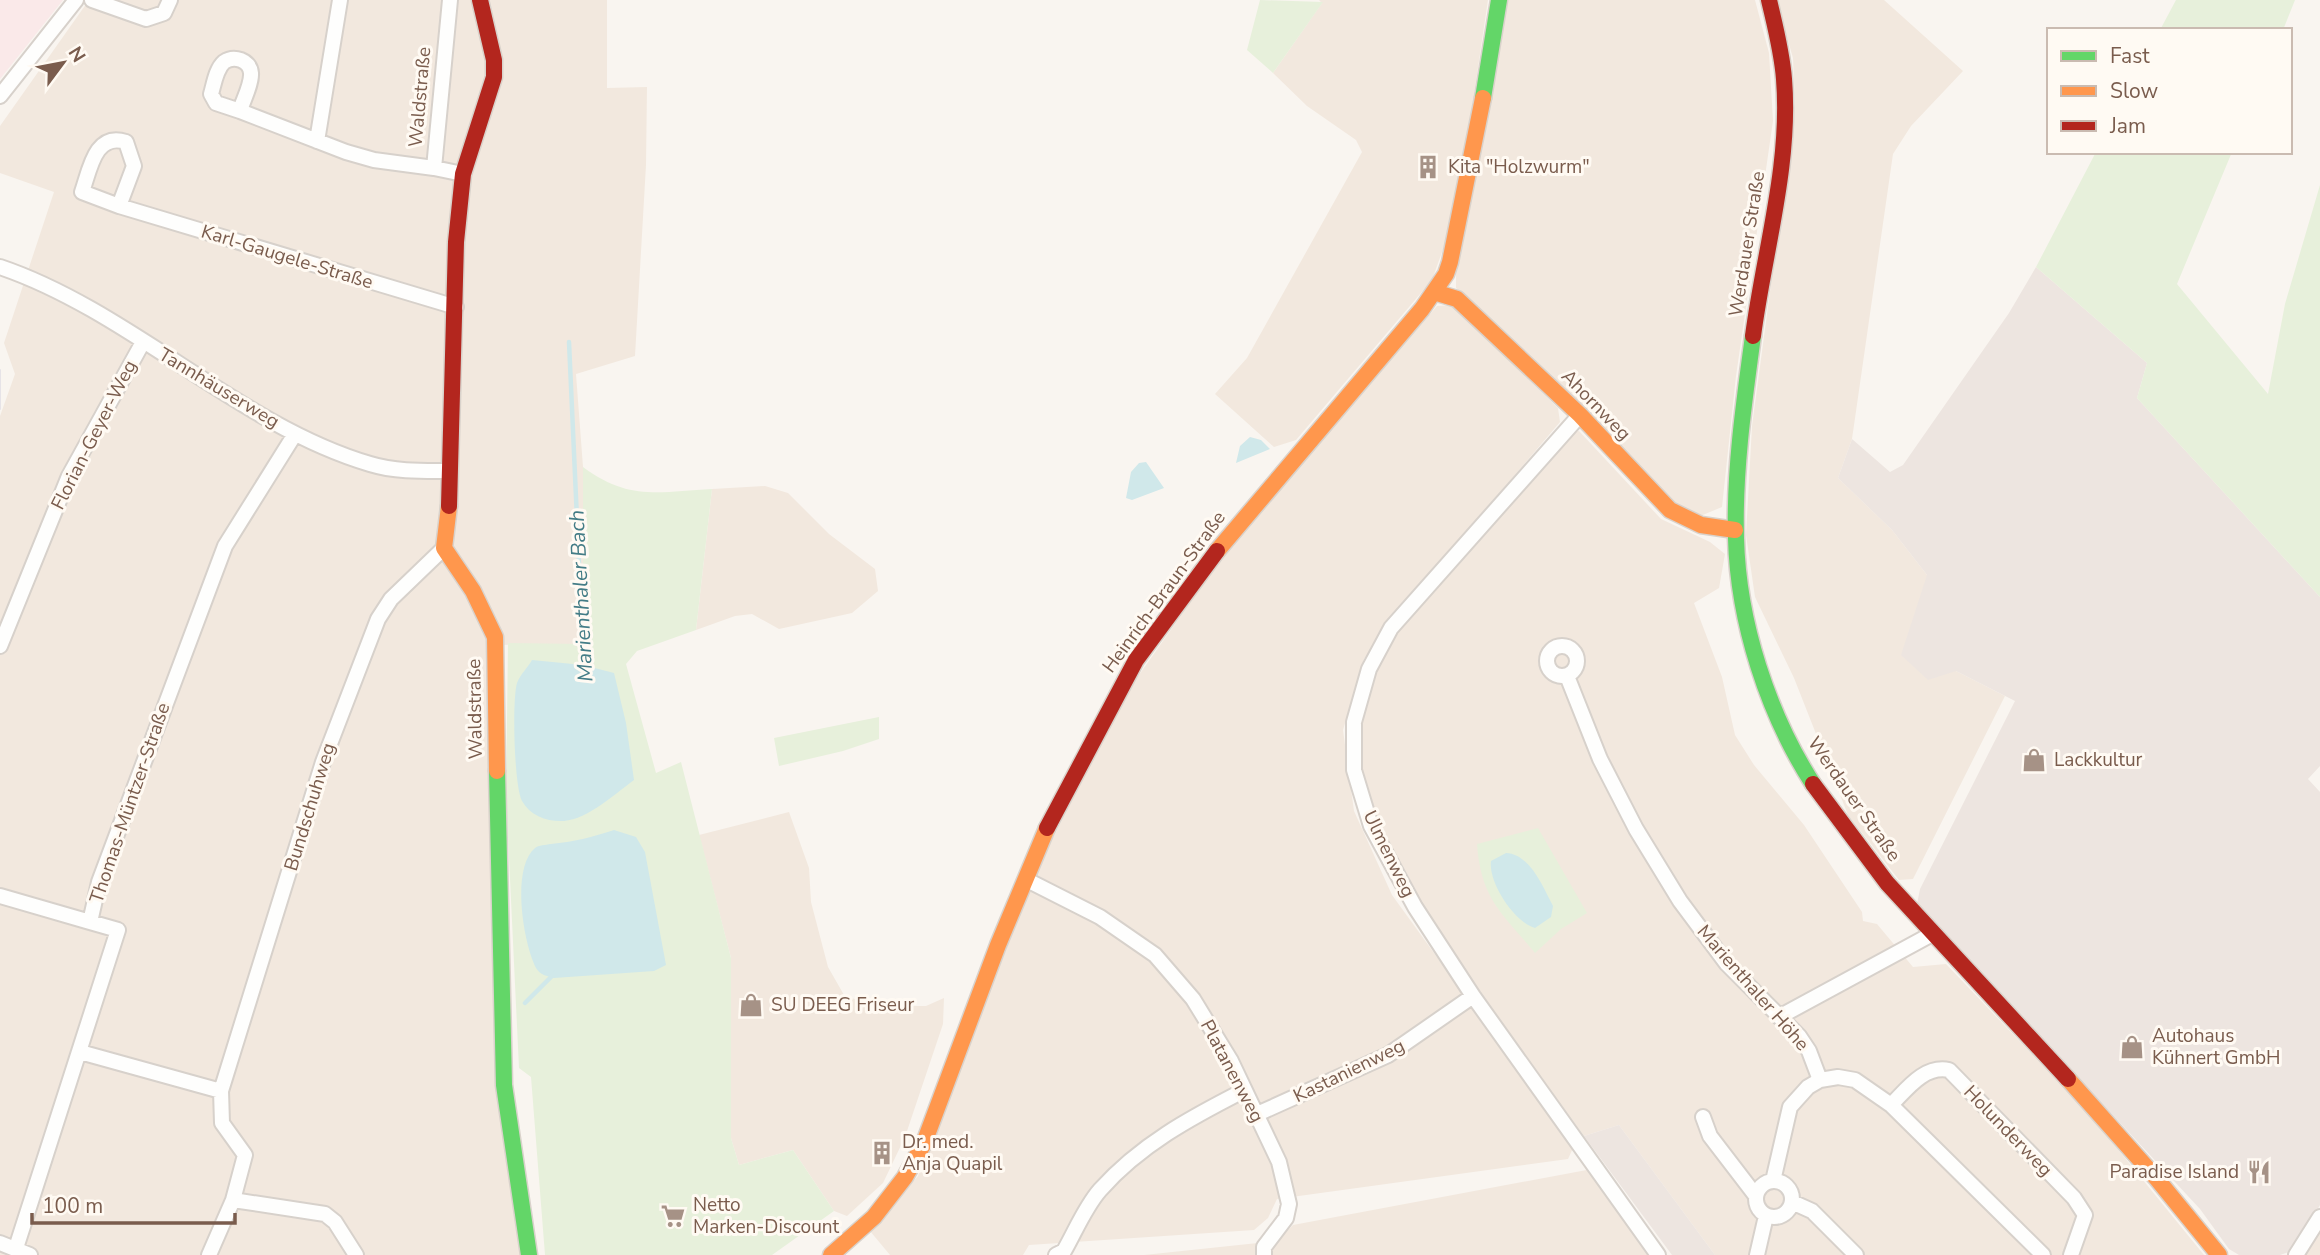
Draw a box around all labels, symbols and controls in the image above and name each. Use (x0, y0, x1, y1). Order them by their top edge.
north arrow (28, 28, 98, 98)
legend (2047, 28, 2292, 154)
text: N (62, 42, 91, 67)
text: Fast (2110, 42, 2150, 70)
street label: Waldstraße (403, 46, 437, 148)
text: Slow (2110, 77, 2159, 105)
text: Jam (2109, 112, 2146, 140)
building icon: Kita "Holzwurm" (1414, 153, 1442, 181)
place label: Kita "Holzwurm" (1448, 154, 1590, 180)
street label: Werdauer Straße (1723, 169, 1771, 319)
street label: Karl-Gaugele-Straße (198, 218, 376, 296)
street label: Tannhäuserweg (154, 342, 284, 434)
street label: Florian-Geyer-Weg (45, 356, 143, 514)
street label: Ahornweg (1555, 364, 1637, 446)
street label: Heinrich-Braun-Straße (1096, 506, 1232, 678)
water label: Marienthaler Bach (563, 509, 599, 683)
street label: Waldstraße (461, 658, 489, 760)
street label: Thomas-Müntzer-Straße (83, 699, 177, 907)
street label: Werdauer Straße (1801, 731, 1907, 867)
street label: Bundschuhweg (278, 740, 342, 874)
shop icon: Lackkultur (2020, 746, 2048, 774)
place label: Lackkultur (2054, 747, 2143, 773)
street label: Ulmenweg (1357, 806, 1421, 902)
street label: Marienthaler Höhe (1691, 919, 1815, 1057)
shop icon: SU DEEG Friseur (737, 991, 765, 1019)
place label: SU DEEG Friseur (771, 992, 915, 1018)
street label: Platanenweg (1194, 1015, 1270, 1127)
place label: Autohaus Kühnert GmbH (2152, 1023, 2280, 1071)
street label: Kastanienweg (1289, 1033, 1409, 1109)
shop icon: Autohaus Kühnert GmbH (2118, 1033, 2146, 1061)
street label: Holunderweg (1958, 1080, 2058, 1182)
place label: Dr. med. Anja Quapil (902, 1129, 1003, 1177)
building icon: Dr. med. Anja Quapil (868, 1139, 896, 1167)
restaurant icon: Paradise Island (2245, 1158, 2273, 1186)
place label: Paradise Island (2109, 1159, 2239, 1185)
scale bar (32, 1182, 234, 1226)
text: 100 m (42, 1192, 103, 1220)
place label: Netto Marken-Discount (693, 1192, 840, 1240)
supermarket icon: Netto Marken-Discount (659, 1202, 687, 1230)

